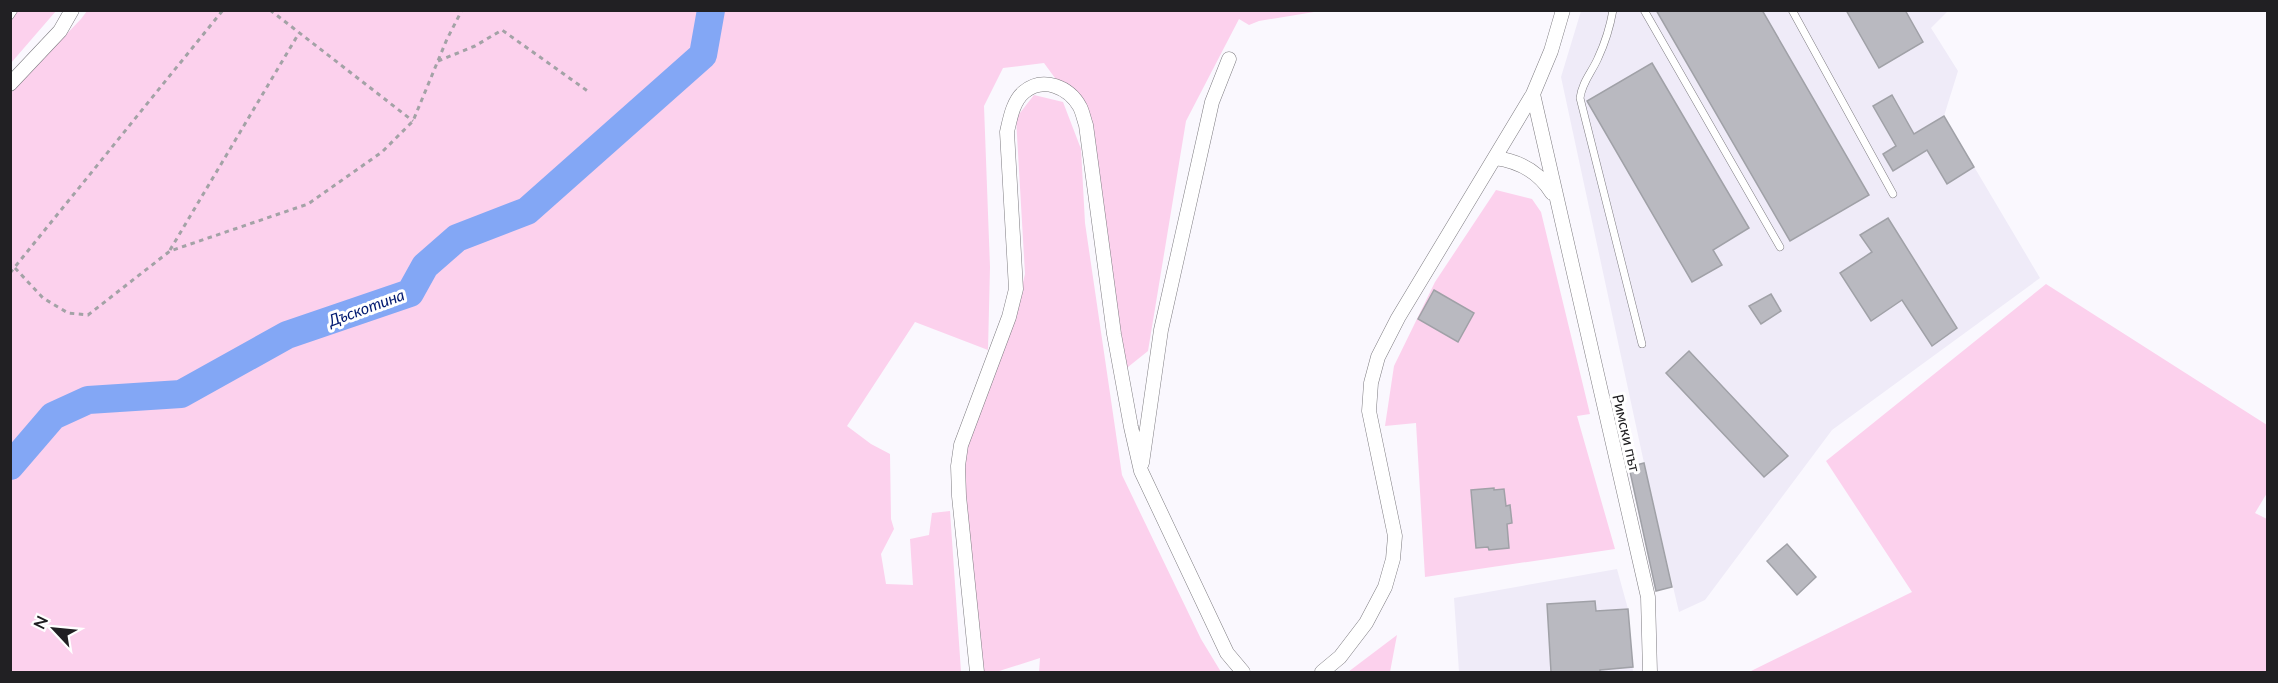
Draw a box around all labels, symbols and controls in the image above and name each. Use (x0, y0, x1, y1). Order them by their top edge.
water label: Дъскотина (324, 284, 407, 330)
street label: Римски път (1609, 392, 1645, 474)
north arrow (24, 599, 84, 659)
text: N (29, 613, 51, 632)

